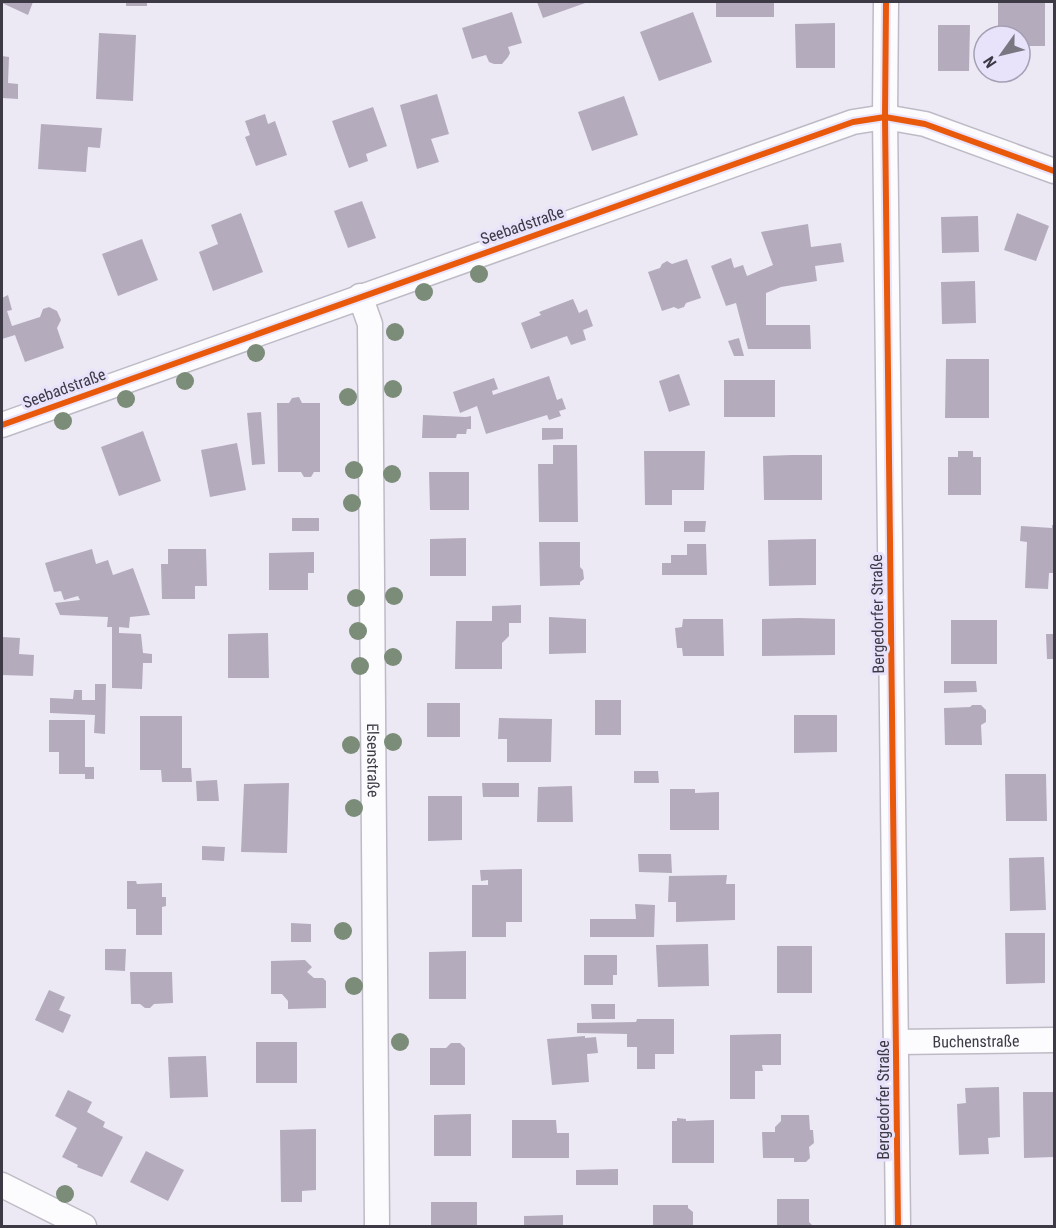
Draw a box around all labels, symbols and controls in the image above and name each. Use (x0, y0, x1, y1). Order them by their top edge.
north arrow (972, 24, 1032, 84)
text: N (979, 53, 1001, 71)
street label: Seebadstraße (478, 202, 566, 249)
street label: Seebadstraße (20, 365, 108, 412)
street label: Bergedorfer Straße (867, 554, 888, 674)
street label: Elsenstraße (363, 723, 383, 797)
street label: Buchenstraße (932, 1031, 1020, 1052)
street label: Bergedorfer Straße (874, 1040, 893, 1160)

